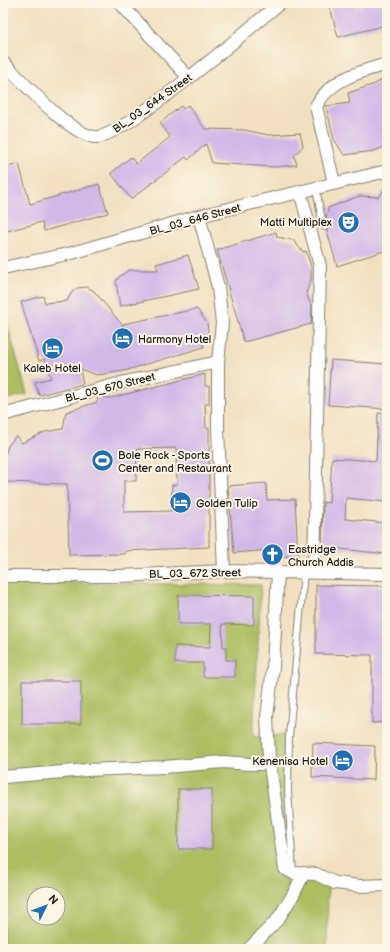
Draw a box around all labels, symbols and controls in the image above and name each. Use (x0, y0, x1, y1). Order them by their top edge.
street label: BL_03_644 Street (110, 71, 195, 136)
street label: BL_03_646 Street (148, 201, 243, 238)
theatre icon: Matti Multiplex (335, 209, 361, 235)
place label: Matti Multiplex (260, 216, 332, 229)
hotel icon: Harmony Hotel (110, 326, 136, 352)
place label: Harmony Hotel (138, 333, 211, 346)
hotel icon: Kaleb Hotel (39, 335, 65, 361)
place label: Kaleb Hotel (23, 362, 81, 375)
street label: BL_03_670 Street (64, 370, 157, 405)
sports icon: Bole Rock - Sports Center and Restaurant (89, 448, 115, 474)
place label: Bole Rock - Sports Center and Restaurant (118, 449, 232, 475)
hotel icon: Golden Tulip (167, 490, 193, 516)
place label: Golden Tulip (196, 497, 258, 510)
church icon: Eastridge Church Addis (260, 542, 286, 568)
place label: Eastridge Church Addis (288, 543, 354, 569)
street label: BL_03_672 Street (149, 566, 242, 581)
hotel icon: Kenenisa Hotel (330, 748, 356, 774)
place label: Kenenisa Hotel (252, 755, 328, 768)
north arrow (26, 886, 66, 926)
text: N (45, 892, 61, 907)

